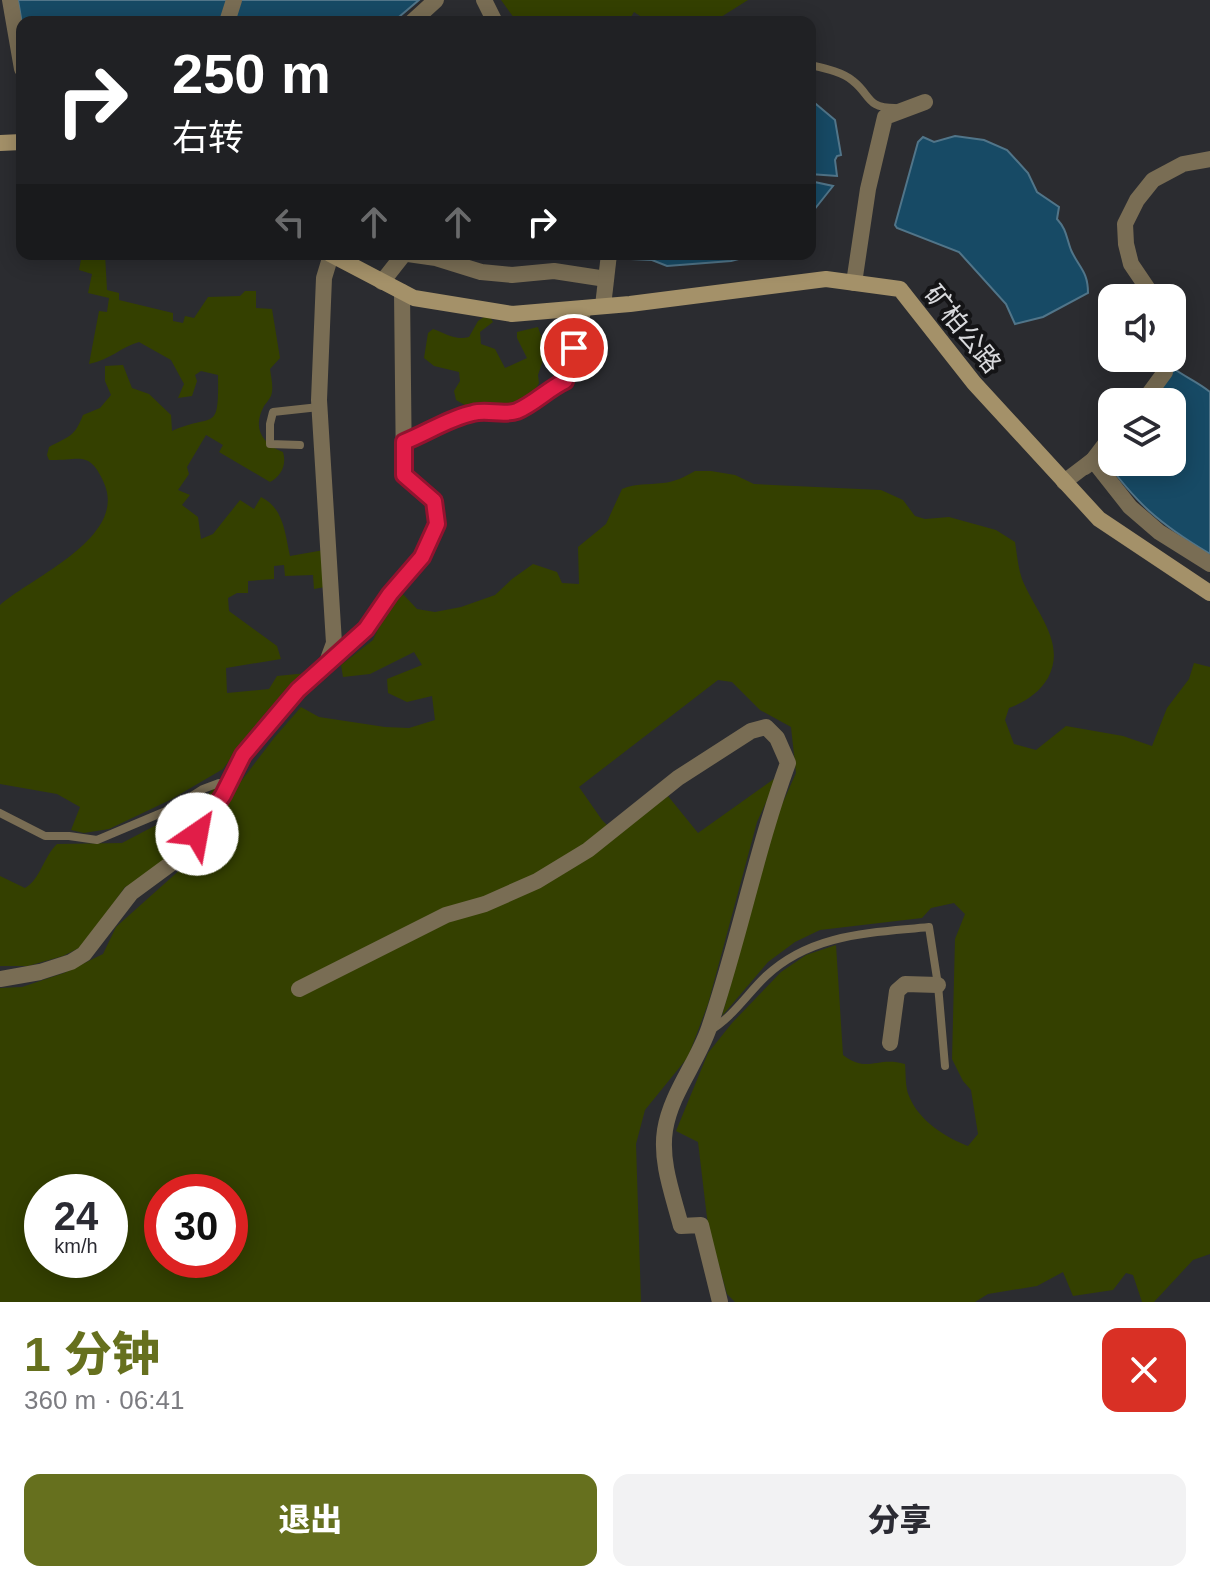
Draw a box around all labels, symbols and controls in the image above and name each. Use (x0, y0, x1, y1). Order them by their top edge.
text: 250 m (172, 42, 331, 105)
icon: right (40, 48, 144, 152)
text: 右转 (172, 117, 244, 158)
icon: left (268, 200, 312, 244)
icon: ahead (352, 200, 396, 244)
icon: ahead (436, 200, 480, 244)
icon: right (520, 200, 564, 244)
street label: 矿柏公路 (919, 279, 1007, 379)
map controls (1098, 284, 1186, 476)
button: sound (1098, 284, 1186, 372)
pin (540, 314, 608, 382)
icon: arrive (552, 326, 596, 370)
button: layers (1098, 388, 1186, 476)
position arrow (155, 792, 239, 876)
speed limit sign: 30 (144, 1174, 248, 1278)
text: 24 (54, 1194, 98, 1238)
text: km/h (54, 1235, 98, 1257)
text: 1 分钟 (24, 1328, 160, 1381)
button: close (1102, 1328, 1186, 1412)
text: 360 m · 06:41 (24, 1385, 184, 1415)
button: 退出 (24, 1474, 597, 1566)
button: 分享 (613, 1474, 1186, 1566)

